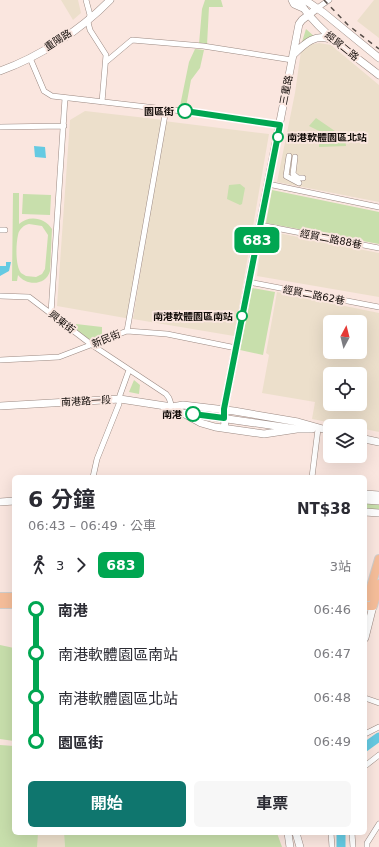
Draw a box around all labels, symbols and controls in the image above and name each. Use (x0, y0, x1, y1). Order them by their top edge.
street label: 重陽路 (42, 27, 74, 53)
street label: 經貿二路 (323, 29, 361, 63)
street label: 三重路 (278, 74, 294, 106)
marker: 園區街 (177, 103, 193, 119)
place label: 園區街 (144, 106, 174, 117)
marker: 南港軟體園區北站 (272, 131, 284, 143)
place label: 南港軟體園區北站 (287, 132, 367, 143)
line badge: 683 (234, 227, 280, 253)
street label: 經貿二路88巷 (299, 228, 363, 250)
text: 683 (242, 232, 272, 248)
street label: 經貿二路62巷 (282, 284, 346, 306)
street label: 興東街 (47, 308, 77, 336)
marker: 南港軟體園區南站 (236, 310, 248, 322)
place label: 南港軟體園區南站 (153, 311, 233, 322)
north arrow (323, 315, 367, 359)
map controls (323, 315, 367, 463)
street label: 新民街 (90, 328, 122, 350)
button: locate (323, 367, 367, 411)
street label: 南港路一段 (61, 394, 111, 408)
marker: 南港 (185, 406, 201, 422)
place label: 南港 (162, 409, 182, 420)
button: layers (323, 419, 367, 463)
text: 6 分鐘 (28, 487, 95, 512)
text: NT$38 (297, 500, 351, 518)
text: 06:43 – 06:49 · 公車 (28, 518, 156, 533)
icon: walk (28, 554, 50, 576)
icon: forward (70, 554, 92, 576)
text: 683 (106, 557, 136, 573)
text: 3 (56, 558, 64, 573)
text: 3站 (330, 559, 351, 574)
text: 南港 (58, 602, 88, 620)
text: 06:46 (314, 602, 351, 617)
text: 南港軟體園區南站 (58, 646, 178, 664)
text: 06:47 (314, 646, 351, 661)
text: 南港軟體園區北站 (58, 690, 178, 708)
text: 06:48 (314, 690, 351, 705)
text: 園區街 (58, 734, 103, 752)
text: 06:49 (314, 734, 351, 749)
button: 開始 (28, 781, 186, 827)
button: 車票 (194, 781, 351, 827)

